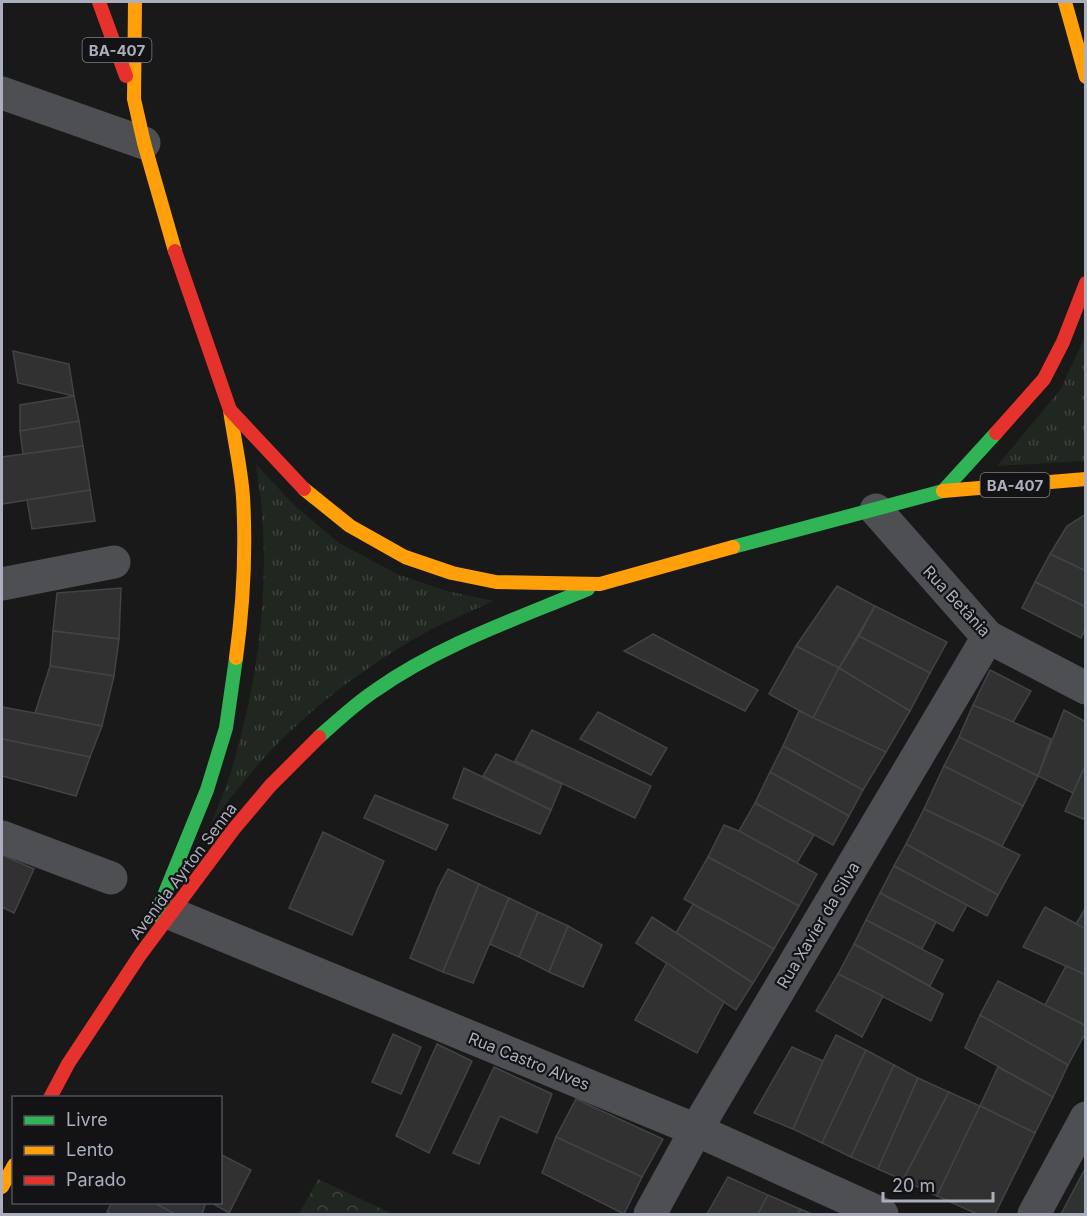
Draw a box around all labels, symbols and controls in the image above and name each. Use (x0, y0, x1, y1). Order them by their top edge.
road number: BA-407 (82, 38, 152, 62)
road number: BA-407 (980, 473, 1050, 497)
street label: Rua Betânia (919, 561, 995, 641)
street label: Avenida Ayrton Senna (125, 799, 241, 943)
street label: Rua Xavier da Silva (772, 858, 864, 992)
street label: Rua Castro Alves (466, 1028, 592, 1094)
legend (12, 1096, 222, 1204)
text: Livre (66, 1109, 108, 1130)
text: Lento (66, 1139, 114, 1160)
scale bar (883, 1165, 992, 1203)
text: Parado (66, 1169, 126, 1190)
text: 20 m (892, 1175, 935, 1196)

